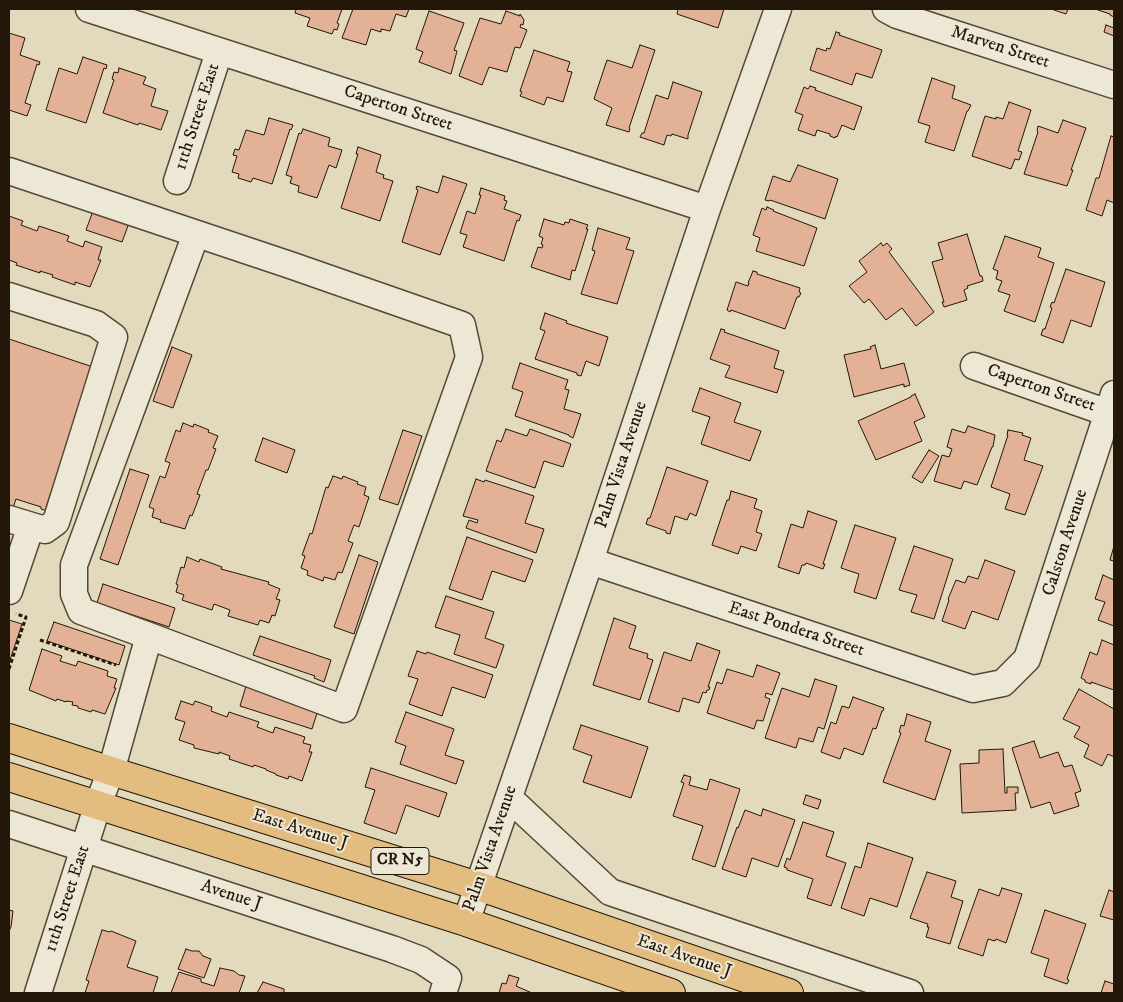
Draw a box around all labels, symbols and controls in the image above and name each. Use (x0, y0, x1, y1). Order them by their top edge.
street label: Marven Street (948, 22, 1052, 74)
street label: 11th Street East (171, 61, 225, 173)
street label: Caperton Street (341, 81, 455, 137)
street label: Caperton Street (984, 360, 1098, 418)
street label: Palm Vista Avenue (591, 399, 653, 531)
street label: Calston Avenue (1039, 487, 1093, 599)
street label: East Pondera Street (725, 598, 867, 662)
street label: Palm Vista Avenue (459, 783, 523, 915)
street label: East Avenue J (249, 805, 351, 855)
street label: 11th Street East (41, 843, 95, 955)
road number: CR N5 (371, 848, 429, 874)
street label: Avenue J (198, 876, 264, 916)
street label: East Avenue J (634, 931, 734, 983)

